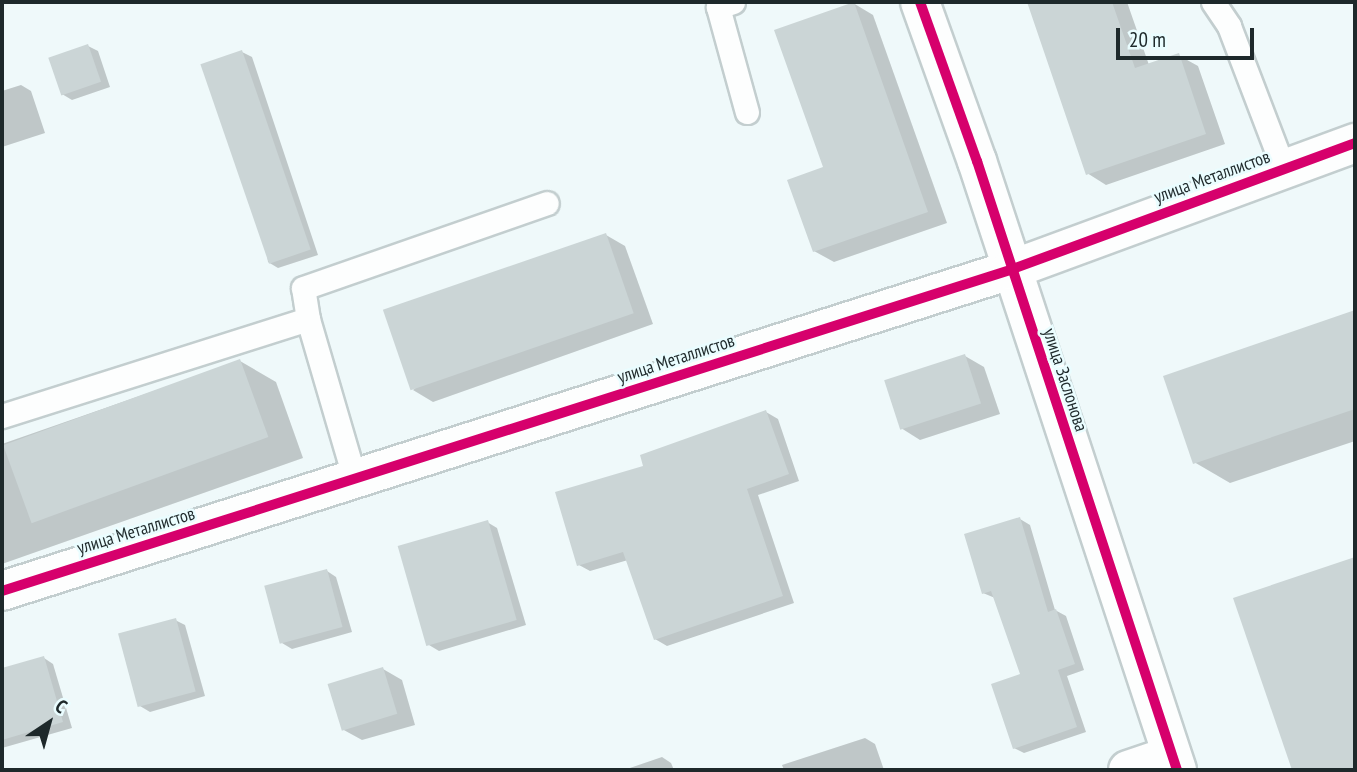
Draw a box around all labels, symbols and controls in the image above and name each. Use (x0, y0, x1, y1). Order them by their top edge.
scale bar (1119, 14, 1257, 58)
text: 20 m (1129, 26, 1166, 53)
street label: улица Металлистов (1151, 146, 1273, 208)
street label: улица Заслонова (1038, 326, 1092, 434)
street label: улица Металлистов (615, 330, 737, 388)
street label: улица Металлистов (75, 503, 197, 559)
north arrow (14, 688, 84, 758)
text: С (51, 694, 72, 718)

